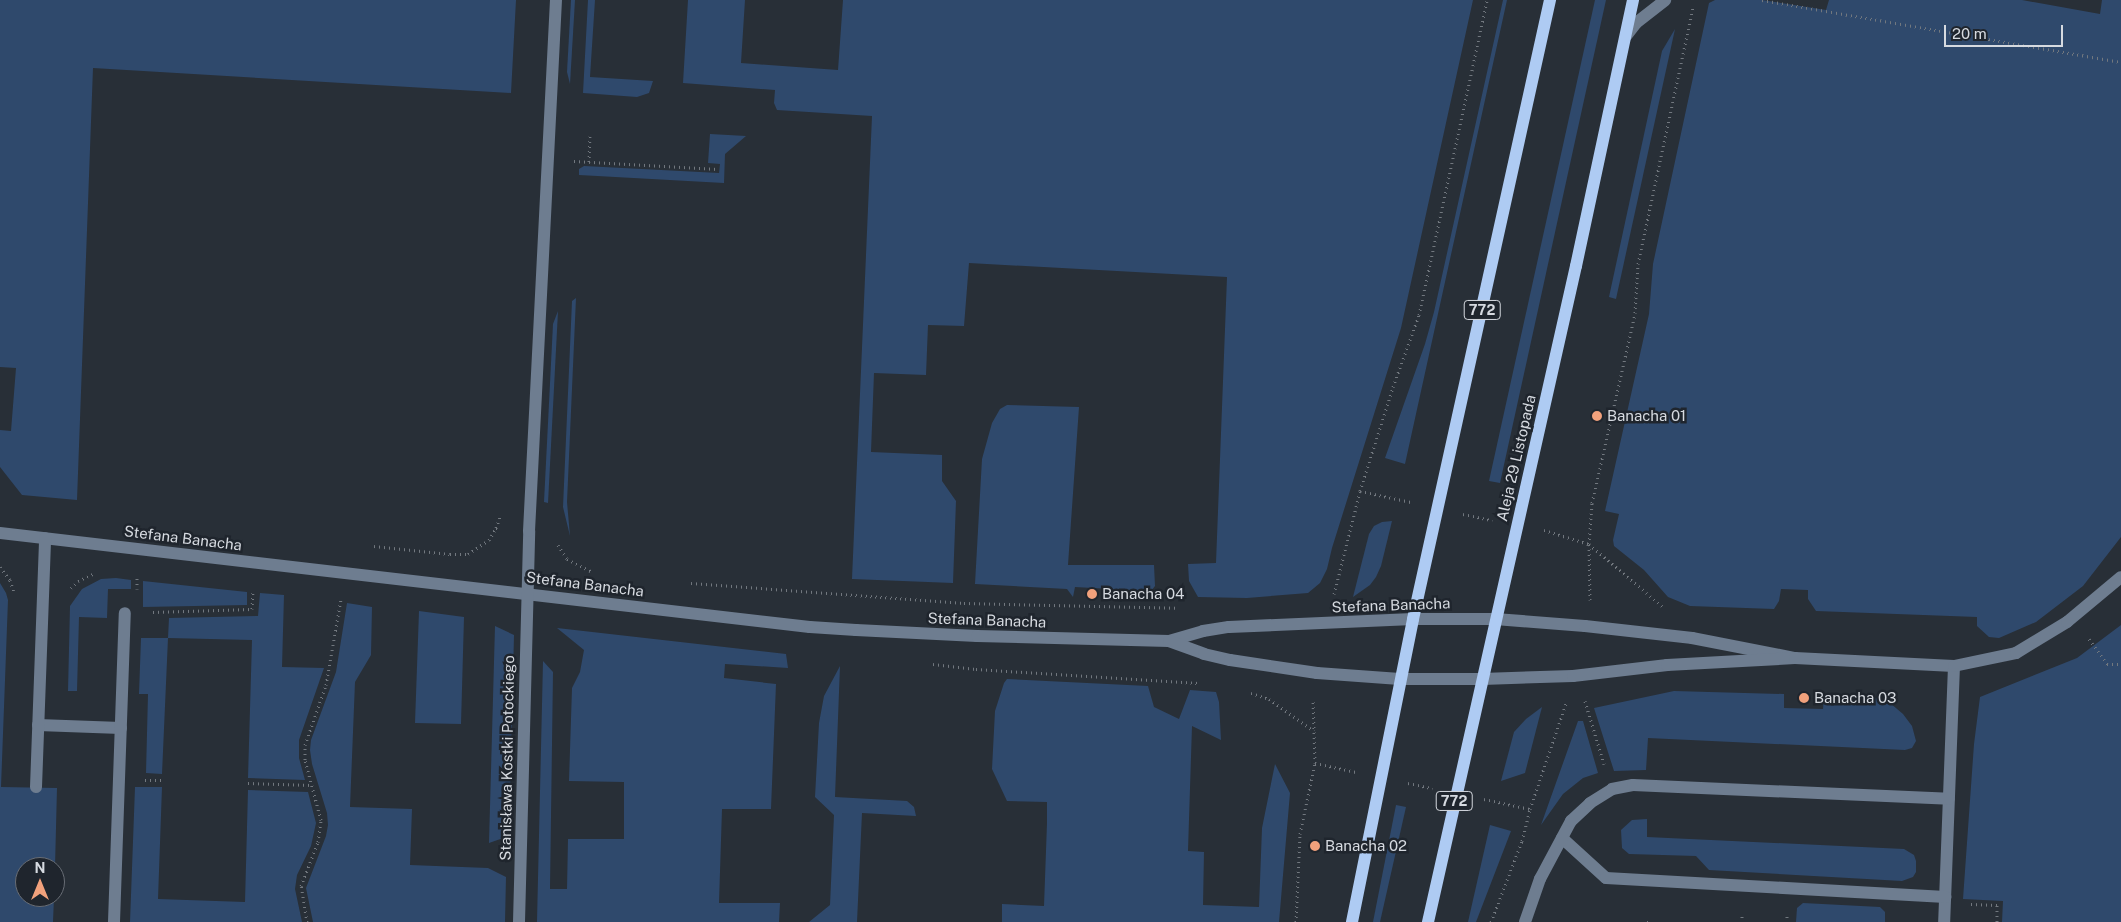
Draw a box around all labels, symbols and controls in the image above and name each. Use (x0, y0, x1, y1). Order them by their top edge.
scale bar (1946, 15, 2065, 47)
text: 20 m (1952, 25, 1987, 42)
road number: 772 (1463, 298, 1501, 322)
street label: Aleja 29 Listopada (1493, 393, 1539, 523)
place label: Banacha 01 (1607, 407, 1686, 425)
marker: Banacha 01 (1591, 410, 1603, 422)
street label: Stefana Banacha (123, 522, 243, 554)
street label: Stefana Banacha (525, 568, 645, 600)
place label: Banacha 04 (1102, 585, 1184, 603)
marker: Banacha 04 (1086, 588, 1098, 600)
street label: Stefana Banacha (1331, 594, 1451, 616)
street label: Stefana Banacha (927, 609, 1047, 631)
street label: Stanisława Kostki Potockiego (496, 655, 518, 861)
place label: Banacha 03 (1814, 689, 1896, 707)
marker: Banacha 03 (1798, 692, 1810, 704)
road number: 772 (1435, 789, 1473, 812)
place label: Banacha 02 (1325, 837, 1407, 855)
marker: Banacha 02 (1309, 840, 1321, 852)
north arrow (15, 857, 65, 907)
text: N (35, 860, 45, 876)

